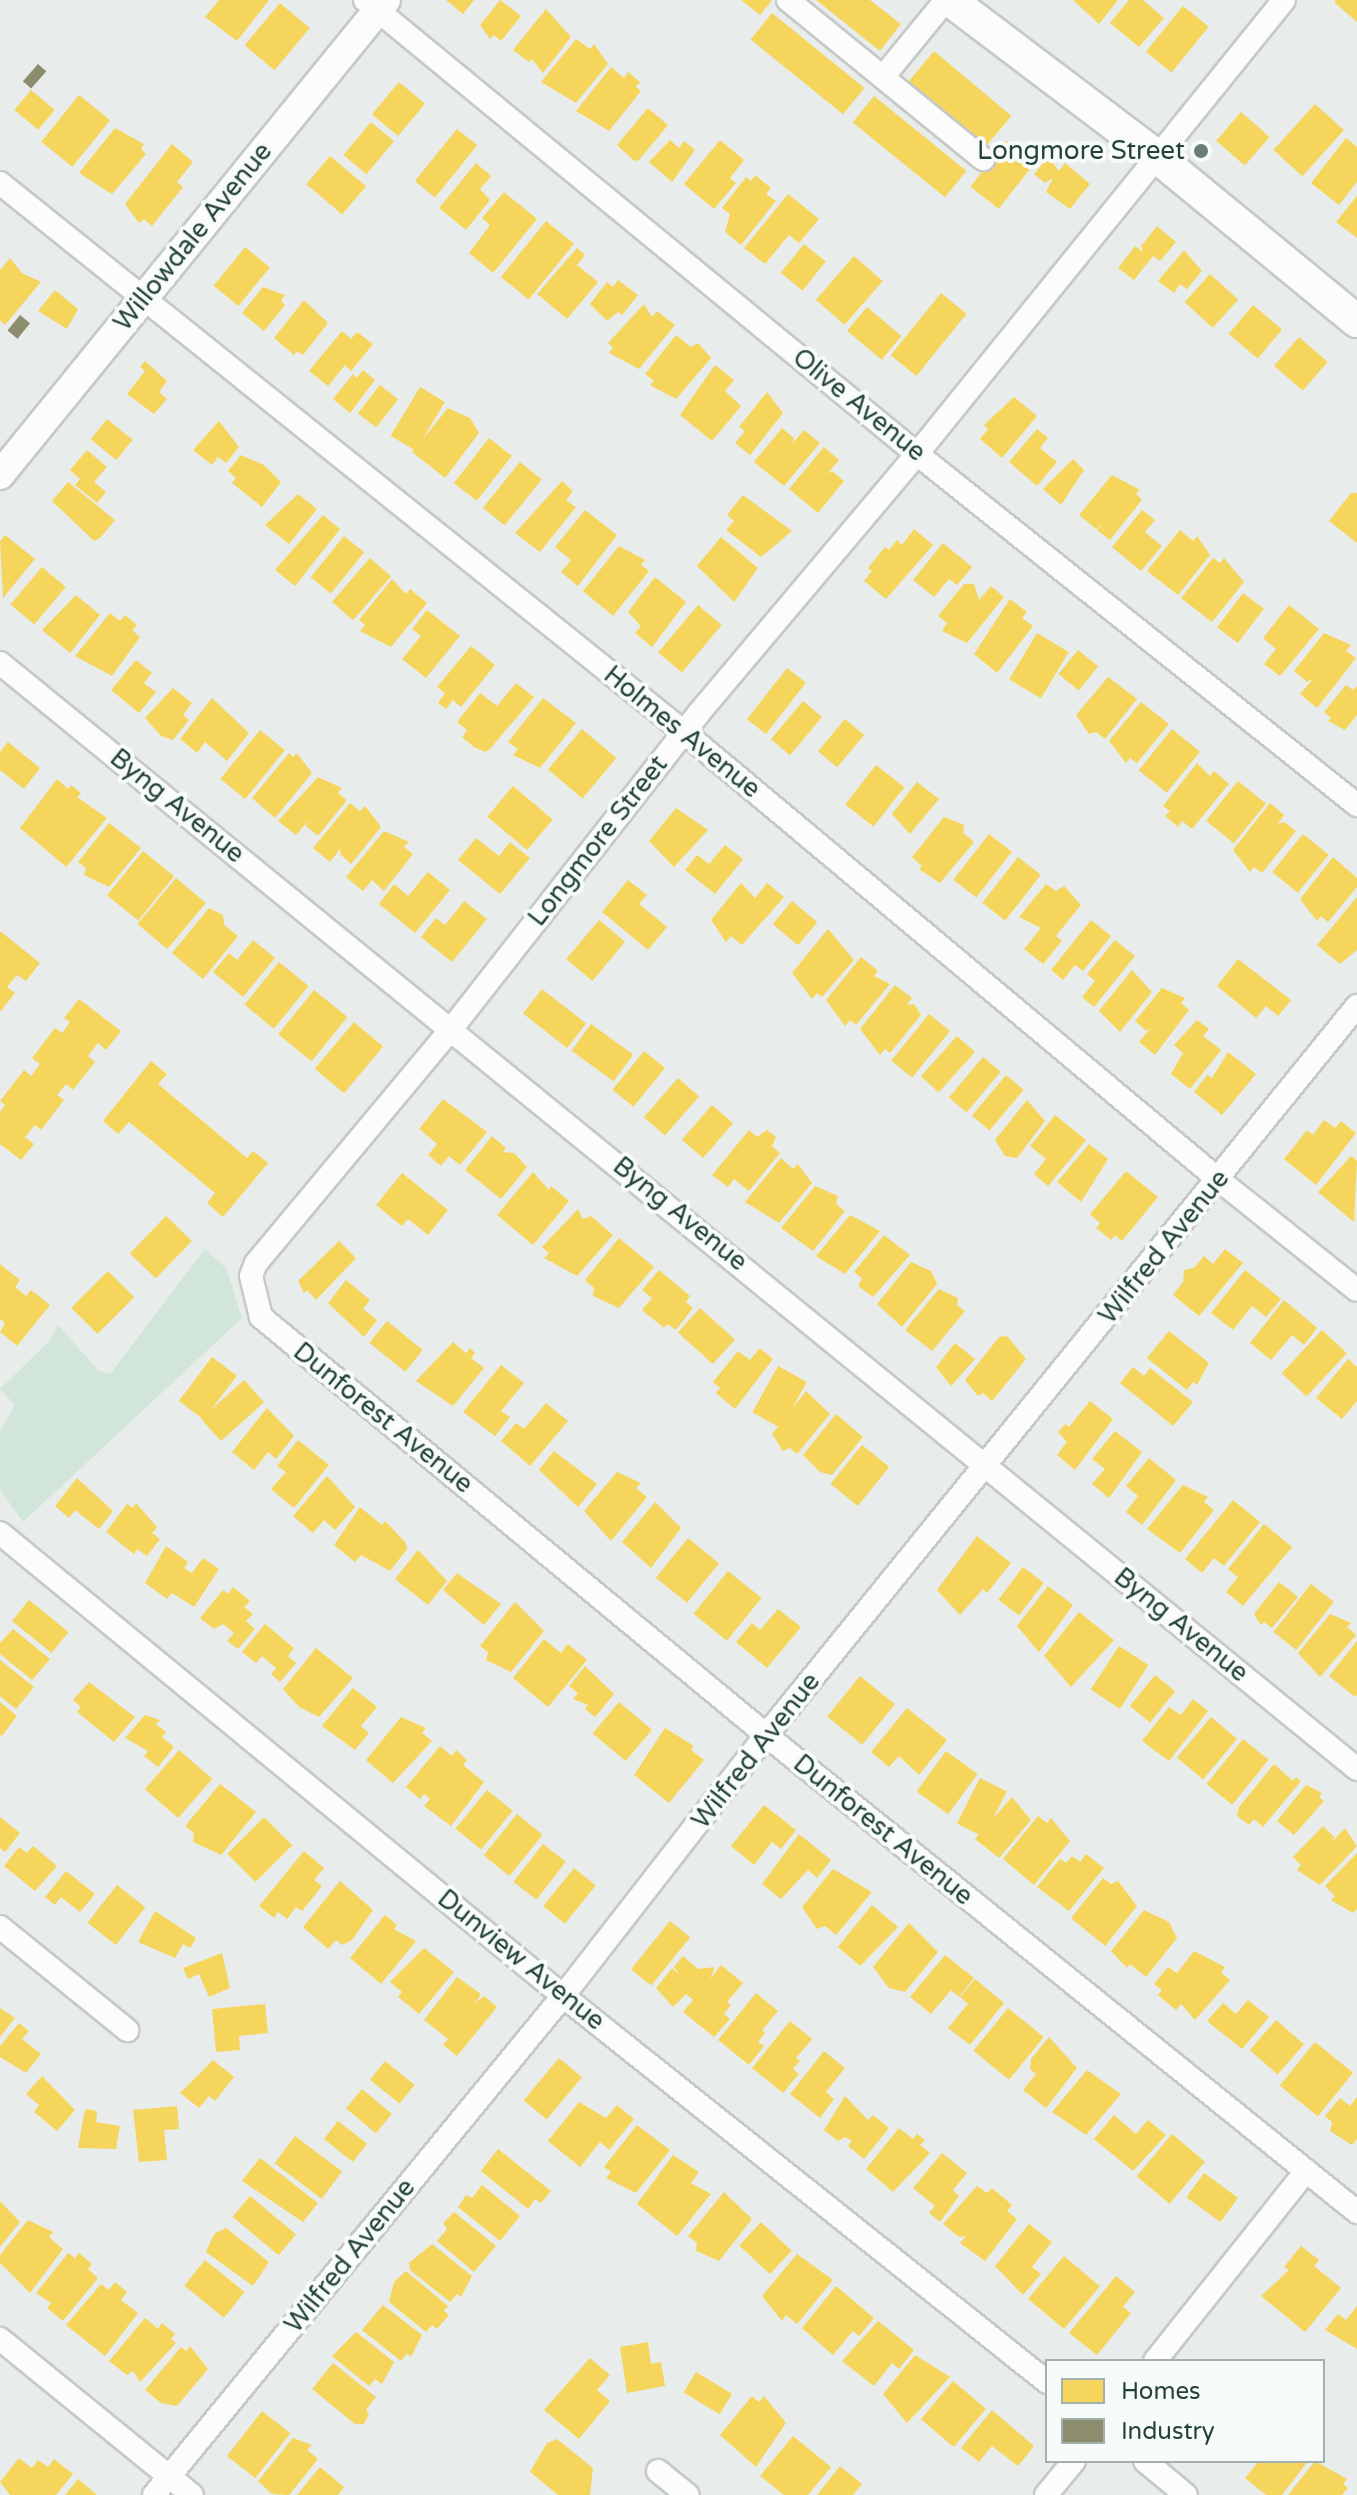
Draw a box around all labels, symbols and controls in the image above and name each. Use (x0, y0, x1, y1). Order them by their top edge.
place label: Longmore Street (977, 135, 1185, 167)
street label: Willowdale Avenue (107, 136, 279, 338)
marker: Longmore Street (1192, 142, 1210, 160)
street label: Olive Avenue (786, 342, 932, 468)
street label: Holmes Avenue (597, 659, 767, 805)
street label: Byng Avenue (104, 742, 250, 870)
street label: Longmore Street (522, 749, 674, 933)
street label: Byng Avenue (607, 1150, 753, 1278)
street label: Wilfred Avenue (1092, 1164, 1236, 1330)
street label: Dunforest Avenue (287, 1336, 479, 1500)
street label: Byng Avenue (1108, 1561, 1254, 1689)
street label: Wilfred Avenue (685, 1667, 827, 1835)
street label: Dunforest Avenue (787, 1748, 979, 1912)
street label: Dunview Avenue (431, 1883, 611, 2037)
street label: Wilfred Avenue (278, 2173, 422, 2339)
legend (1045, 2359, 1325, 2463)
text: Homes (1121, 2377, 1201, 2406)
text: Industry (1121, 2417, 1215, 2446)

